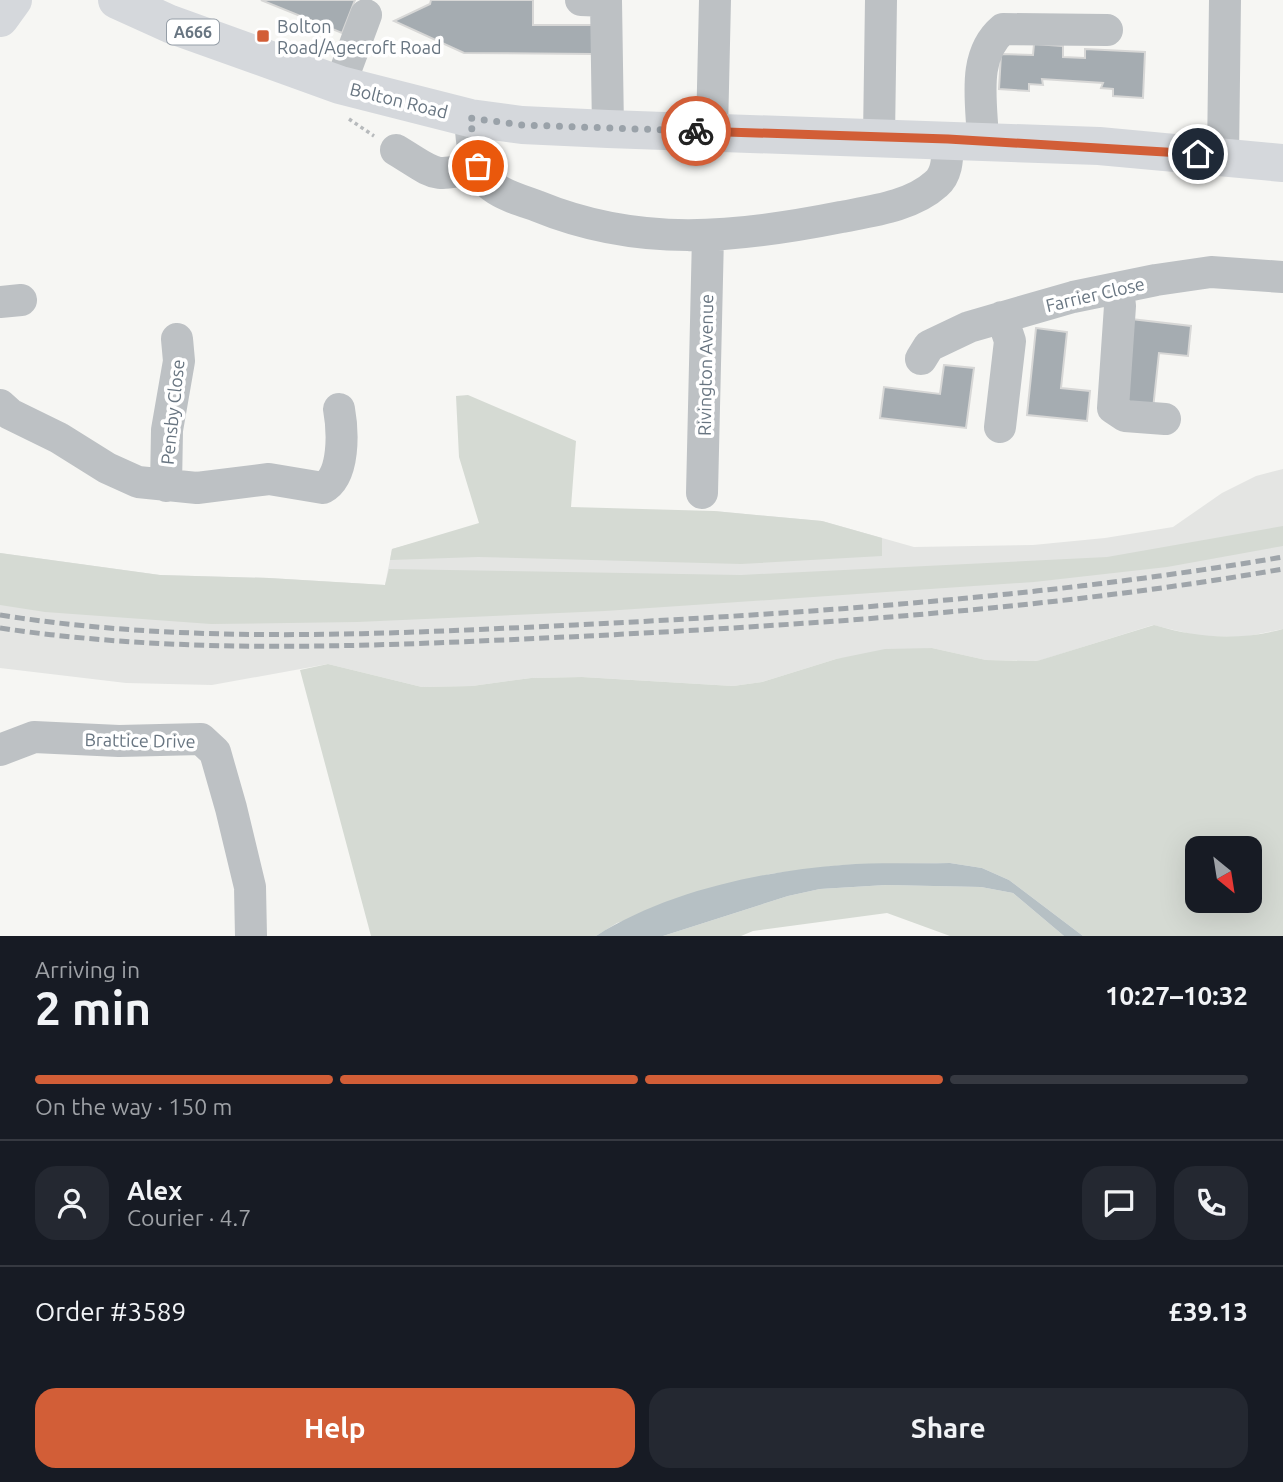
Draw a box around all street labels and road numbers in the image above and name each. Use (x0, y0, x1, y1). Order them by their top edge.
road number: A666 (167, 20, 219, 44)
street label: Bolton Road (348, 78, 450, 122)
street label: Farrier Close (1044, 273, 1146, 315)
street label: Rivington Avenue (694, 294, 716, 436)
street label: Pensby Close (157, 358, 187, 466)
street label: Brattice Drive (84, 729, 196, 751)

